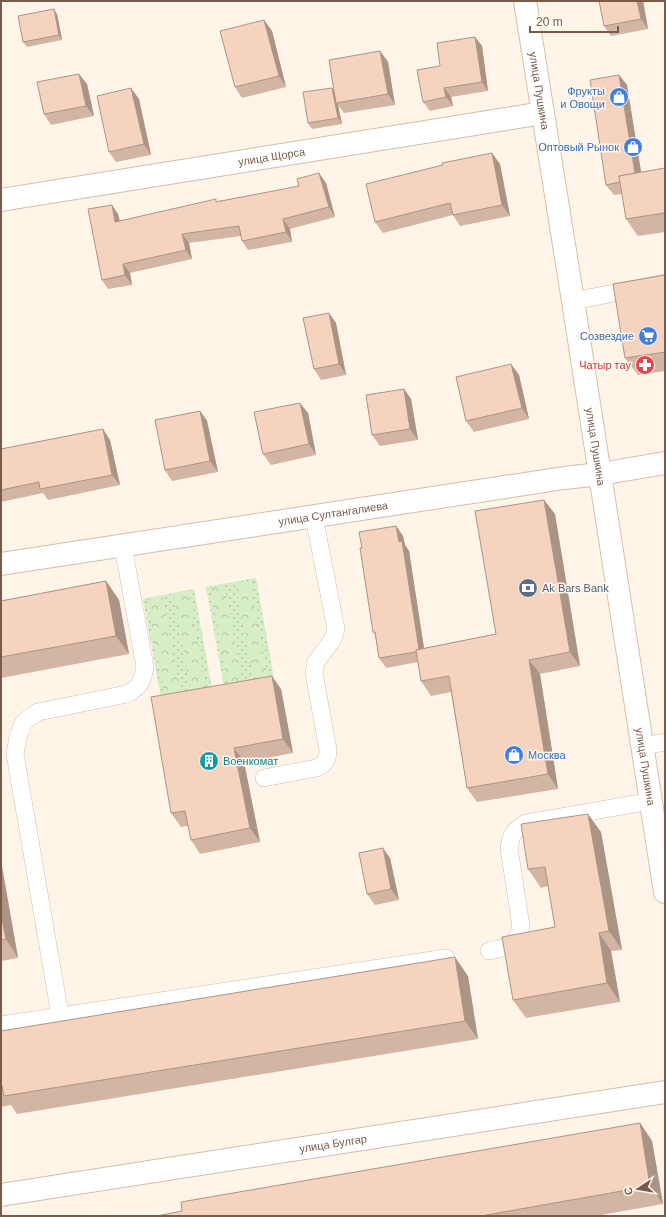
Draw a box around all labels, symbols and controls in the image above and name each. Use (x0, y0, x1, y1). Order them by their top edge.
scale bar (530, 8, 618, 34)
text: 20 m (536, 15, 563, 29)
street label: улица Пушкина (527, 51, 552, 132)
place label: Фрукты и Овощи (560, 85, 605, 110)
shop icon: Фрукты и Овощи (608, 86, 630, 108)
shop icon: Оптовый Рынок (622, 136, 644, 158)
place label: Оптовый Рынок (538, 141, 619, 153)
street label: улица Щорса (237, 145, 307, 168)
supermarket icon: Созвездие (637, 325, 659, 347)
place label: Созвездие (580, 330, 634, 342)
pharmacy icon: Чатыр тау (634, 354, 656, 376)
place label: Чатыр тау (579, 359, 632, 371)
street label: улица Пушкина (584, 407, 608, 487)
street label: улица Султангалиева (278, 499, 390, 528)
bank icon: Ak Bars Bank (517, 577, 539, 599)
place label: Ak Bars Bank (542, 582, 609, 594)
street label: улица Пушкина (633, 727, 658, 807)
shop icon: Москва (503, 744, 525, 766)
place label: Москва (528, 749, 566, 761)
building icon: Военкомат (198, 750, 220, 772)
place label: Военкомат (223, 755, 278, 767)
street label: улица Булгар (298, 1132, 368, 1155)
north arrow (618, 1169, 658, 1209)
text: С (622, 1186, 635, 1196)

